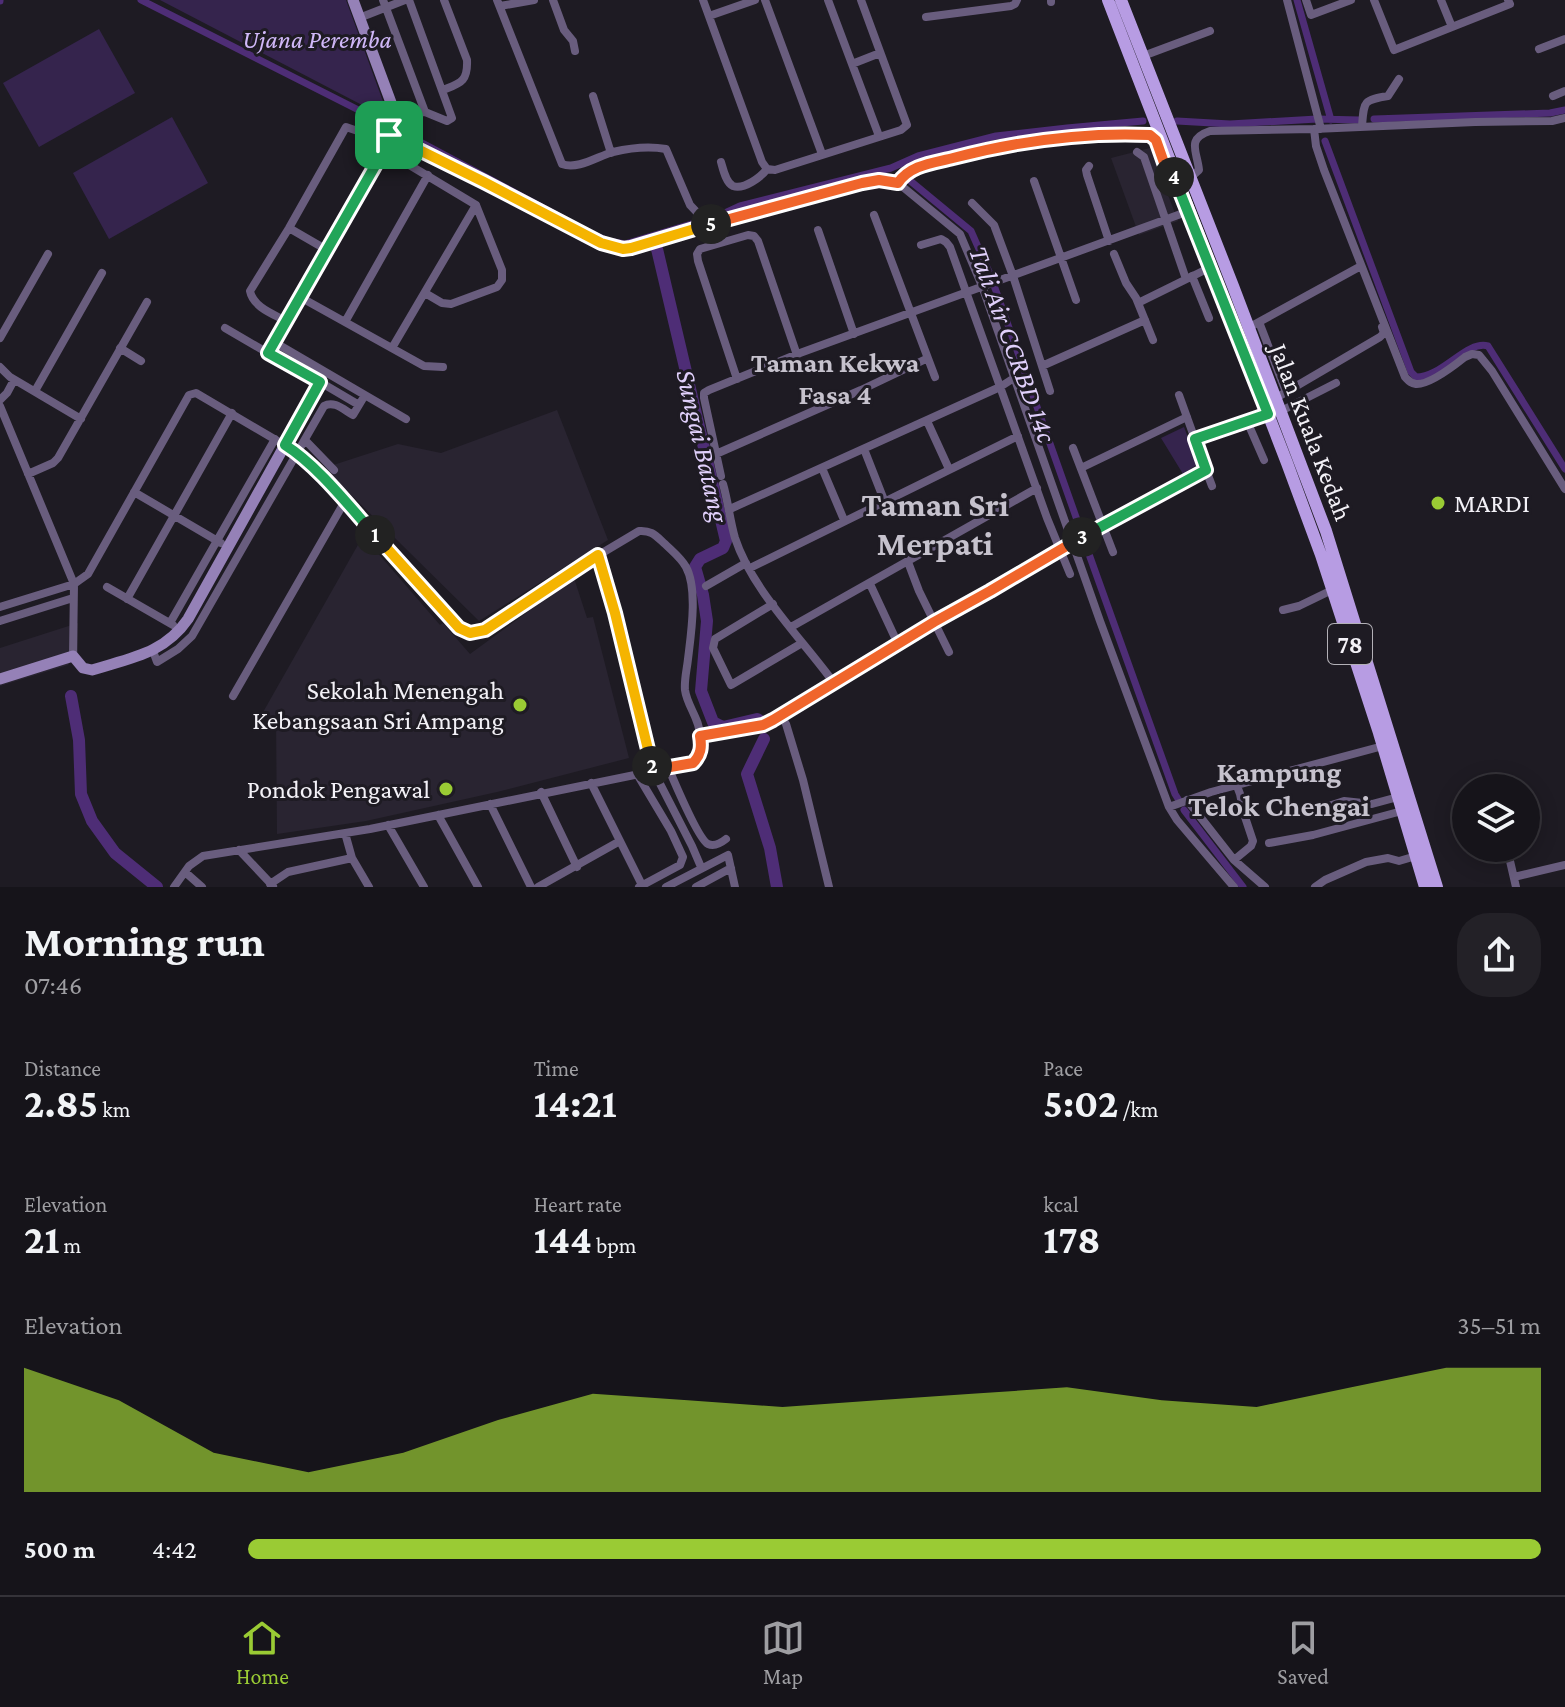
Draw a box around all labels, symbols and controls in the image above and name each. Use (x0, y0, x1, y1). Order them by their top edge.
park label: Ujana Peremba (242, 25, 392, 54)
pin (355, 101, 423, 169)
icon: arrive (367, 113, 411, 157)
pin: 4 (1154, 157, 1194, 197)
text: 4 (1168, 164, 1180, 189)
pin: 5 (691, 204, 731, 244)
text: 5 (706, 211, 716, 236)
water label: Tali Air CCRBD 14c (963, 242, 1063, 447)
street label: Jalan Kuala Kedah (1263, 338, 1358, 525)
district label: Taman Kekwa Fasa 4 (751, 347, 920, 410)
water label: Sungai Batang (670, 366, 736, 527)
district label: Taman Sri Merpati (861, 486, 1009, 562)
place label: MARDI (1454, 489, 1530, 518)
marker: MARDI (1429, 494, 1447, 512)
pin: 1 (355, 515, 395, 555)
pin: 3 (1062, 517, 1102, 557)
text: 1 (371, 522, 379, 547)
text: 3 (1077, 524, 1087, 549)
road number: 78 (1328, 624, 1372, 664)
place label: Sekolah Menengah Kebangsaan Sri Ampang (252, 676, 504, 735)
marker: Sekolah Menengah Kebangsaan Sri Ampang (511, 696, 529, 714)
pin: 2 (632, 746, 672, 786)
text: 2 (646, 753, 658, 778)
district label: Kampung Telok Chengai (1188, 755, 1370, 822)
map controls (1452, 774, 1540, 862)
button: layers (1452, 774, 1540, 862)
place label: Pondok Pengawal (247, 775, 430, 804)
marker: Pondok Pengawal (437, 780, 455, 798)
button: share (1457, 913, 1541, 997)
text: Morning run (24, 917, 265, 965)
text: 07:46 (24, 971, 82, 1000)
text: Distance (24, 1056, 101, 1081)
text: Time (534, 1056, 579, 1081)
text: Pace (1043, 1056, 1083, 1081)
text: 2.85 (24, 1081, 98, 1126)
text: 14:21 (534, 1081, 617, 1126)
text: 5:02 (1043, 1081, 1118, 1126)
text: km (98, 1097, 130, 1122)
text: /km (1118, 1097, 1159, 1122)
text: Elevation (24, 1192, 107, 1217)
text: Heart rate (534, 1192, 622, 1217)
text: kcal (1043, 1192, 1079, 1217)
text: 21 (24, 1217, 59, 1262)
text: 144 (534, 1217, 592, 1262)
text: 178 (1043, 1217, 1101, 1262)
text: m (59, 1233, 81, 1258)
text: bpm (592, 1233, 636, 1258)
text: Elevation (24, 1311, 122, 1340)
text: 35–51 m (1457, 1311, 1541, 1340)
text: 500 m (24, 1535, 95, 1564)
text: 4:42 (152, 1535, 197, 1564)
tab: Home (236, 1616, 289, 1689)
tab: Map (761, 1616, 805, 1689)
tab: Saved (1277, 1616, 1329, 1689)

